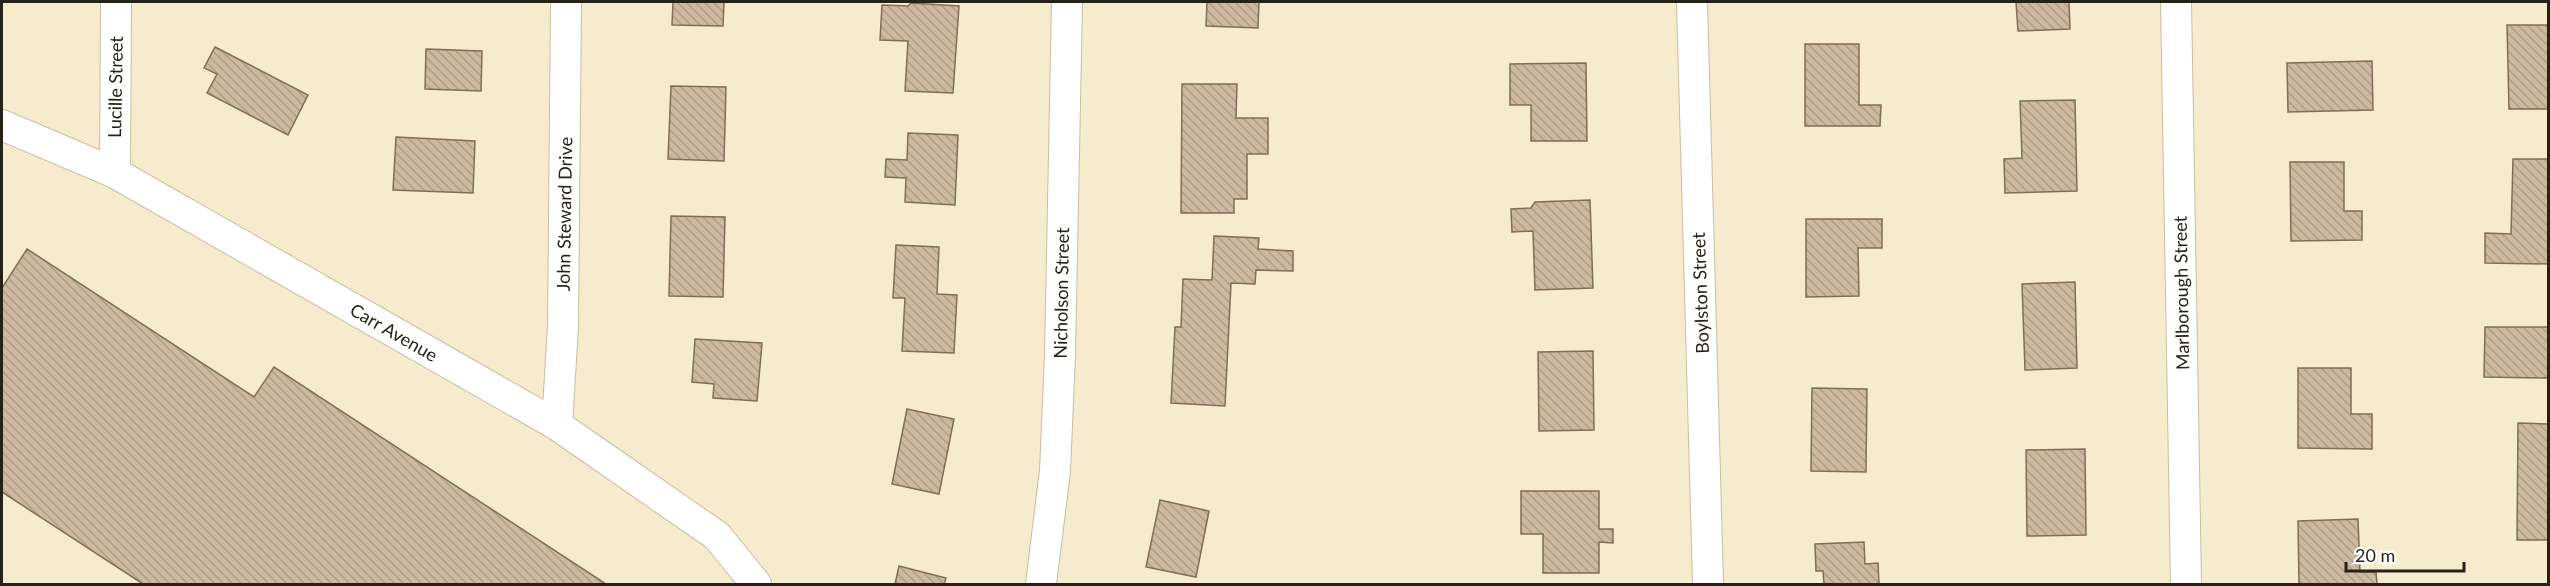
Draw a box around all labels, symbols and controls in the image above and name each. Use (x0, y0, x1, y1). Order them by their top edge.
street label: Lucille Street (103, 35, 127, 138)
street label: John Steward Drive (552, 137, 576, 291)
street label: Marlborough Street (2169, 215, 2193, 370)
street label: Nicholson Street (1049, 227, 1073, 359)
street label: Boylston Street (1687, 231, 1713, 354)
street label: Carr Avenue (346, 298, 442, 366)
scale bar (2346, 535, 2464, 573)
text: 20 m (2355, 544, 2395, 566)

